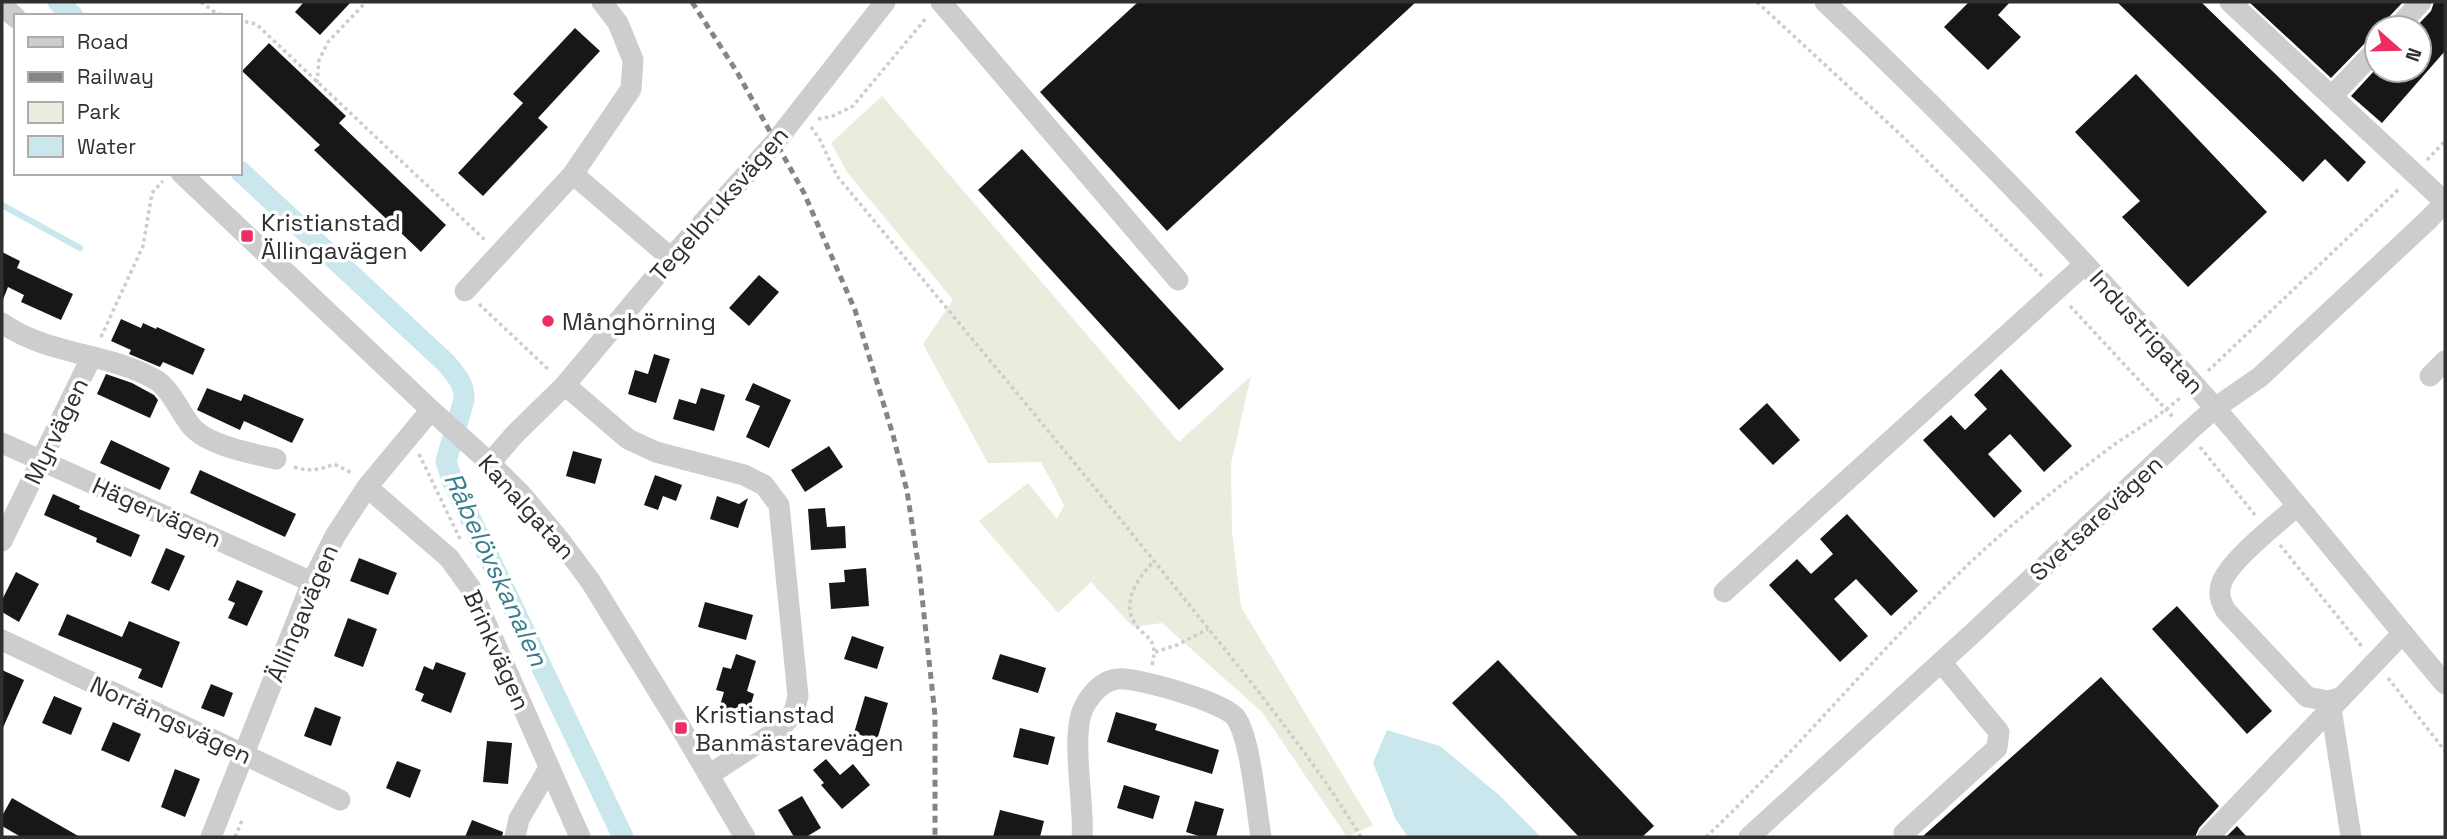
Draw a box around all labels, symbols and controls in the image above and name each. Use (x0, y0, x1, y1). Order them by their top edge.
legend (14, 14, 242, 175)
north arrow (2363, 14, 2433, 84)
text: Road (77, 28, 129, 55)
text: N (2400, 44, 2427, 65)
text: Railway (77, 63, 154, 90)
text: Park (77, 98, 121, 125)
street label: Tegelbruksvägen (643, 120, 795, 288)
text: Water (77, 133, 136, 160)
place label: Kristianstad Ällingavägen (261, 207, 407, 266)
marker: Kristianstad Ällingavägen (239, 228, 255, 244)
street label: Industrigatan (2083, 263, 2211, 401)
place label: Månghörning (562, 306, 716, 337)
marker: Månghörning (540, 313, 556, 329)
street label: Myrvägen (17, 373, 95, 489)
street label: Kanalgatan (472, 448, 582, 566)
street label: Svetsarevägen (2023, 448, 2169, 588)
water label: Råbelövskanalen (436, 467, 556, 672)
street label: Hägervägen (88, 470, 226, 554)
street label: Ällingavägen (259, 540, 345, 686)
street label: Brinkvägen (457, 585, 537, 715)
street label: Norrängsvägen (85, 669, 257, 771)
place label: Kristianstad Banmästarevägen (695, 699, 904, 758)
marker: Kristianstad Banmästarevägen (673, 720, 689, 736)

